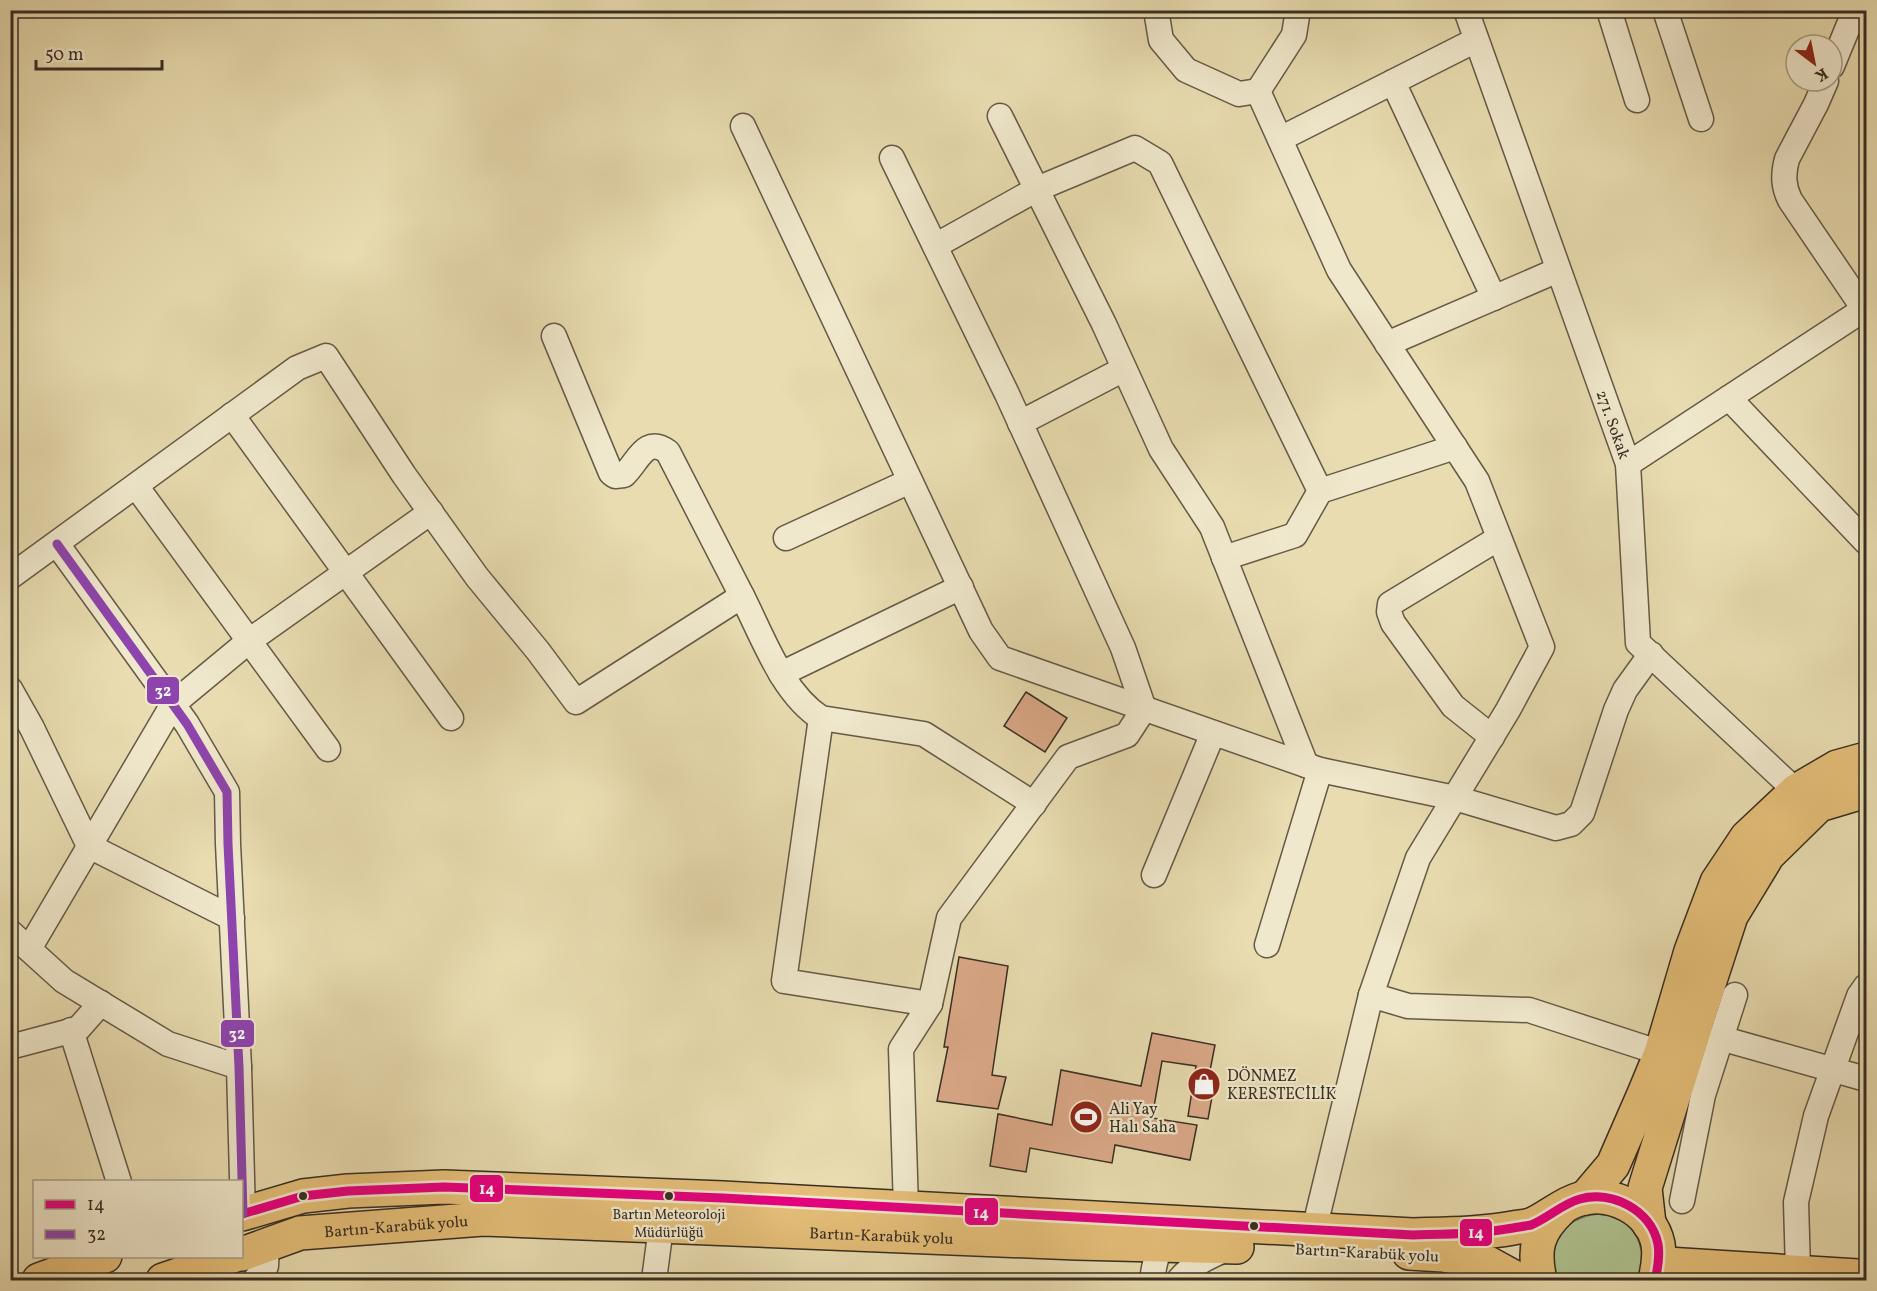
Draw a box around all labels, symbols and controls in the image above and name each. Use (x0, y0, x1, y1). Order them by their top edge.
scale bar (36, 33, 162, 71)
north arrow (1784, 33, 1844, 93)
text: 50 m (45, 43, 84, 68)
text: K (1810, 62, 1832, 87)
street label: 271. Sokak (1590, 388, 1635, 463)
line badge: 32 (146, 676, 180, 705)
text: 32 (155, 681, 171, 703)
line badge: 32 (220, 1019, 255, 1048)
text: 32 (229, 1024, 245, 1046)
shop icon: DÖNMEZ KERESTECİLİK (1186, 1066, 1222, 1102)
place label: DÖNMEZ KERESTECİLİK (1227, 1066, 1337, 1106)
sports icon: Ali Yay Halı Saha (1068, 1099, 1104, 1135)
place label: Ali Yay Halı Saha (1109, 1099, 1176, 1139)
line badge: 14 (469, 1174, 504, 1203)
text: 14 (479, 1179, 495, 1201)
legend (33, 1180, 243, 1258)
unlabelled marker (297, 1190, 309, 1202)
marker: Bartın Meteoroloji Müdürlüğü (663, 1190, 675, 1202)
text: 14 (87, 1193, 105, 1218)
line badge: 14 (964, 1197, 999, 1226)
text: 14 (973, 1203, 989, 1225)
place label: Bartın Meteoroloji Müdürlüğü (612, 1206, 726, 1243)
street label: Bartın-Karabük yolu (323, 1211, 469, 1244)
line badge: 14 (1459, 1218, 1493, 1247)
unlabelled marker (1248, 1220, 1260, 1232)
text: 32 (87, 1223, 106, 1248)
street label: Bartın-Karabük yolu (809, 1223, 954, 1251)
text: 14 (1468, 1223, 1484, 1245)
street label: Bartın-Karabük yolu (1294, 1239, 1439, 1269)

